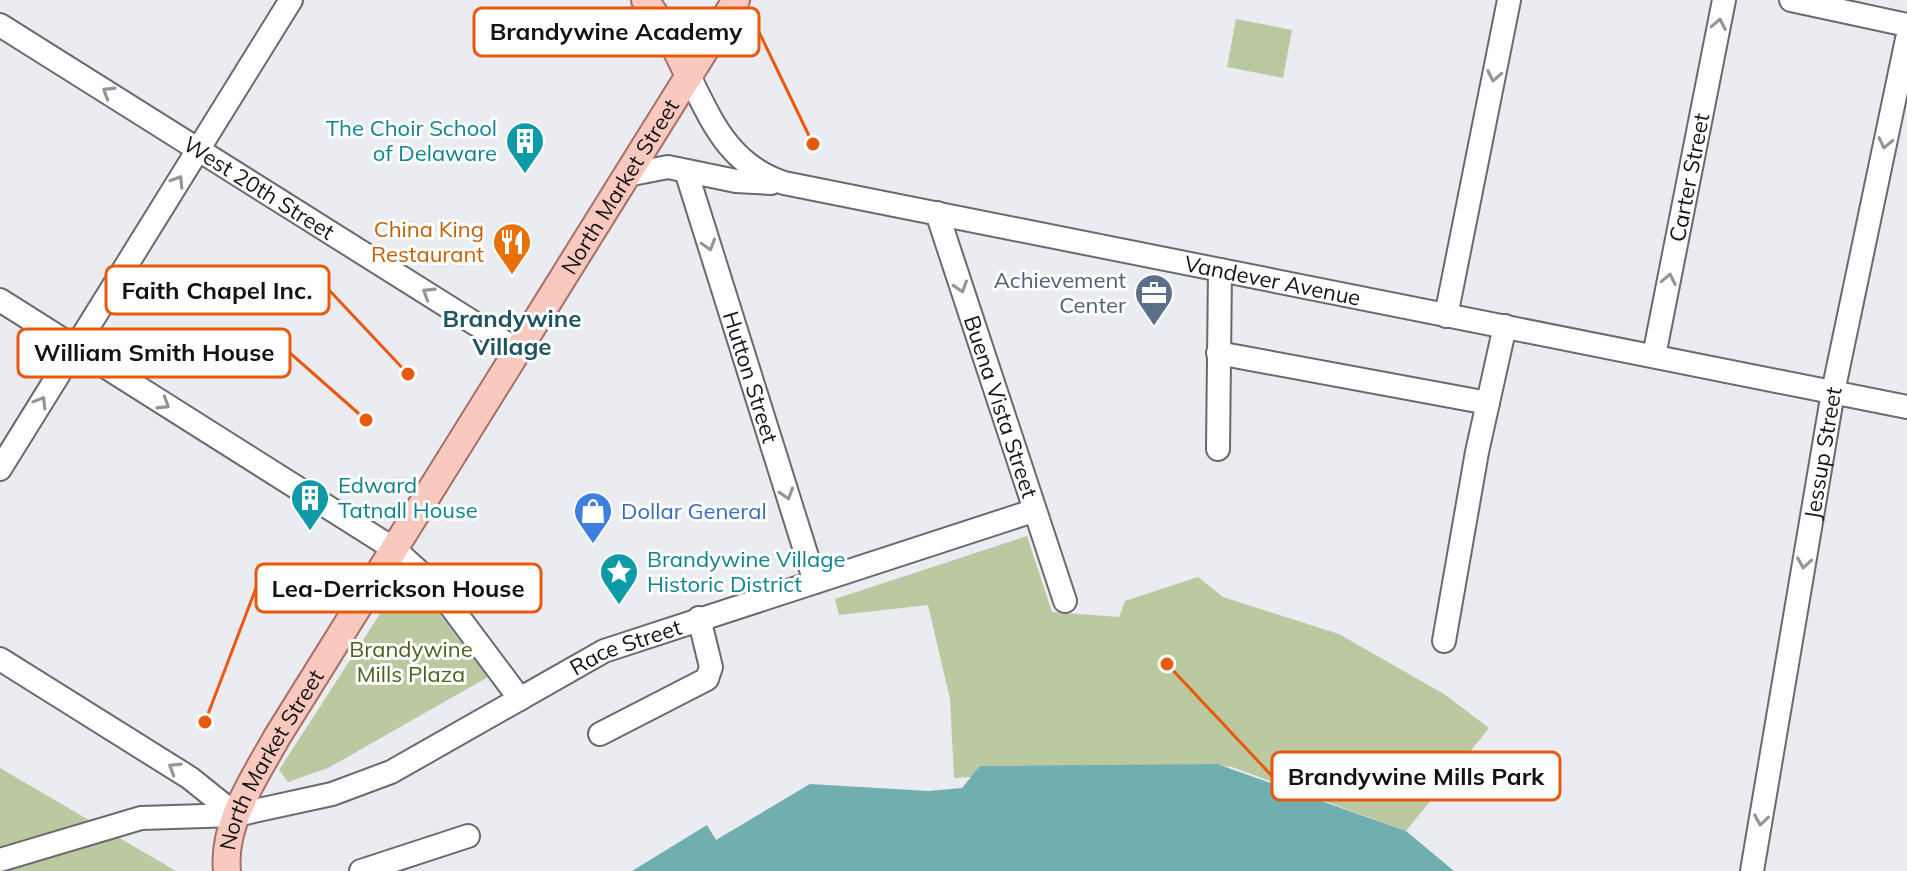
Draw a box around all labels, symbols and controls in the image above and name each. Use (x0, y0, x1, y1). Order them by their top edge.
callout: Brandywine Academy (474, 8, 759, 56)
text: Brandywine Academy (490, 16, 743, 46)
one-way arrow (1710, 18, 1727, 32)
one-way arrow (1486, 69, 1503, 83)
one-way arrow (102, 86, 117, 101)
street label: North Market Street (555, 93, 685, 279)
street label: Carter Street (1663, 110, 1716, 244)
place label: The Choir School of Delaware (326, 114, 497, 167)
building icon: The Choir School of Delaware (504, 120, 546, 175)
street label: West 20th Street (178, 130, 340, 246)
one-way arrow (1877, 136, 1894, 149)
one-way arrow (168, 175, 183, 190)
place label: China King Restaurant (371, 215, 484, 268)
restaurant icon: China King Restaurant (491, 221, 533, 276)
one-way arrow (700, 238, 716, 252)
street label: Vandever Avenue (1182, 249, 1363, 312)
callout: Faith Chapel Inc. (106, 266, 329, 314)
place label: Achievement Center (994, 266, 1126, 319)
office icon: Achievement Center (1133, 272, 1175, 327)
one-way arrow (1660, 273, 1677, 286)
text: Faith Chapel Inc. (122, 275, 312, 305)
one-way arrow (951, 280, 967, 294)
one-way arrow (422, 288, 436, 303)
district label: Brandywine Village (443, 303, 581, 361)
street label: Hutton Street (717, 308, 785, 447)
street label: Buena Vista Street (958, 312, 1044, 502)
callout: William Smith House (18, 329, 290, 377)
text: William Smith House (34, 337, 274, 367)
street label: Jessup Street (1798, 384, 1848, 521)
one-way arrow (155, 394, 170, 409)
one-way arrow (31, 396, 46, 411)
place label: Edward Tatnall House (338, 471, 478, 524)
building icon: Edward Tatnall House (289, 477, 331, 532)
one-way arrow (778, 486, 794, 500)
shop icon: Dollar General (572, 490, 614, 545)
place label: Dollar General (621, 497, 767, 525)
place label: Brandywine Village Historic District (647, 545, 846, 598)
place icon: Brandywine Village Historic District (598, 551, 640, 606)
one-way arrow (1796, 556, 1813, 570)
callout: Lea-Derrickson House (256, 564, 541, 612)
text: Lea-Derrickson House (271, 573, 525, 603)
street label: Race Street (565, 613, 685, 682)
park label: Brandywine Mills Plaza (349, 635, 473, 688)
street label: North Market Street (213, 664, 330, 852)
callout: Brandywine Mills Park (1272, 752, 1560, 800)
text: Brandywine Mills Park (1288, 761, 1545, 791)
one-way arrow (169, 762, 183, 777)
one-way arrow (1753, 813, 1770, 826)

